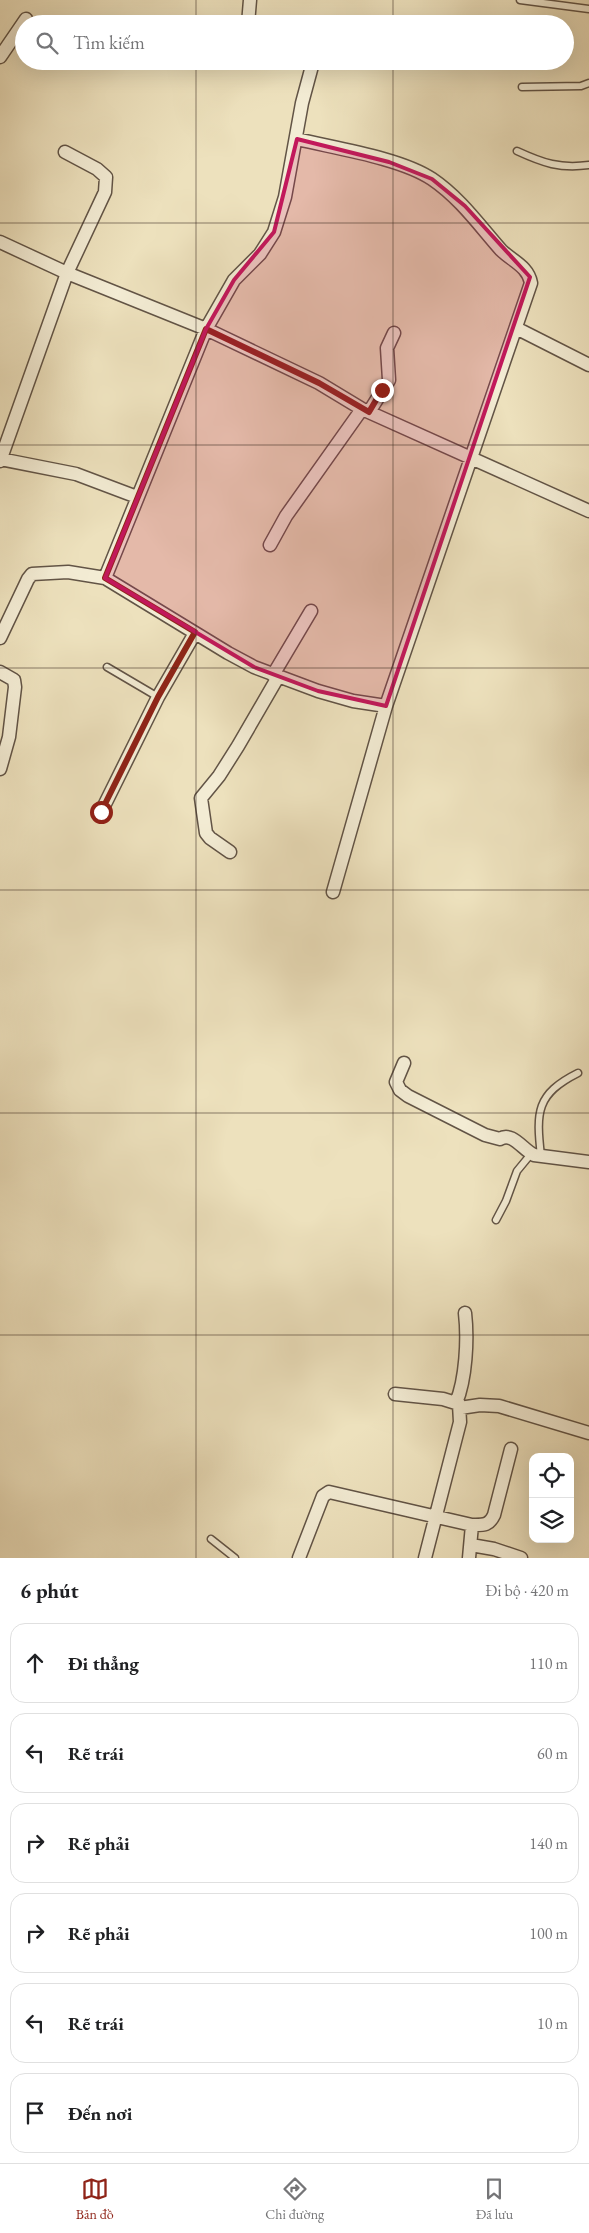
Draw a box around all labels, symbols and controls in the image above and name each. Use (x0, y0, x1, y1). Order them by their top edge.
search box (15, 15, 574, 70)
icon: search (33, 29, 61, 57)
text: Tìm kiếm (73, 30, 145, 55)
route end (371, 379, 394, 402)
route start (90, 801, 113, 824)
map controls (529, 1453, 574, 1543)
button: locate (529, 1453, 574, 1498)
button: layers (529, 1498, 574, 1543)
text: 6 phút (20, 1577, 79, 1604)
text: Đi bộ · 420 m (485, 1580, 569, 1601)
icon: ahead (21, 1649, 49, 1677)
text: Đi thẳng (68, 1651, 139, 1676)
text: 110 m (529, 1653, 568, 1674)
icon: left (21, 1739, 49, 1767)
text: Rẽ trái (68, 1741, 124, 1766)
text: 60 m (537, 1743, 568, 1764)
icon: right (21, 1829, 49, 1857)
text: Rẽ phải (68, 1831, 130, 1856)
text: 140 m (529, 1833, 568, 1854)
icon: right (21, 1919, 49, 1947)
text: Rẽ phải (68, 1921, 130, 1946)
text: 100 m (529, 1923, 568, 1944)
icon: left (21, 2009, 49, 2037)
text: Rẽ trái (68, 2011, 124, 2036)
text: 10 m (537, 2013, 568, 2034)
icon: arrive (21, 2099, 49, 2127)
text: Đến nơi (68, 2101, 132, 2126)
tab: Bản đồ (76, 2175, 114, 2223)
tab: Chỉ đường (265, 2175, 324, 2223)
tab: Đã lưu (476, 2175, 513, 2223)

